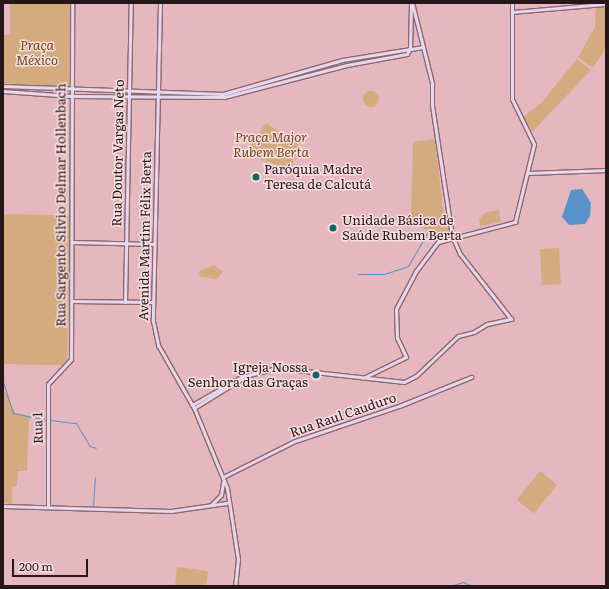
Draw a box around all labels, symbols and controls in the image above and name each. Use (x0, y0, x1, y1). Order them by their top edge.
park label: Praça México (16, 38, 58, 69)
street label: Rua Doutor Vargas Neto (109, 79, 127, 227)
street label: Rua Sargento Silvio Delmar Hollenbach (53, 83, 69, 327)
park label: Praça Major Rubem Berta (233, 130, 309, 161)
street label: Avenida Martim Félix Berta (136, 151, 154, 321)
place label: Paróquia Madre Teresa de Calcutá (264, 162, 371, 193)
marker: Paróquia Madre Teresa de Calcutá (251, 172, 261, 182)
place label: Unidade Básica de Saúde Rubem Berta (342, 213, 462, 244)
marker: Unidade Básica de Saúde Rubem Berta (327, 222, 339, 234)
place label: Igreja Nossa Senhora das Graças (188, 360, 308, 391)
marker: Igreja Nossa Senhora das Graças (311, 370, 321, 380)
street label: Rua Raul Cauduro (288, 390, 398, 440)
street label: Rua 1 (30, 412, 46, 444)
scale bar (14, 551, 90, 577)
text: 200 m (19, 557, 53, 575)

